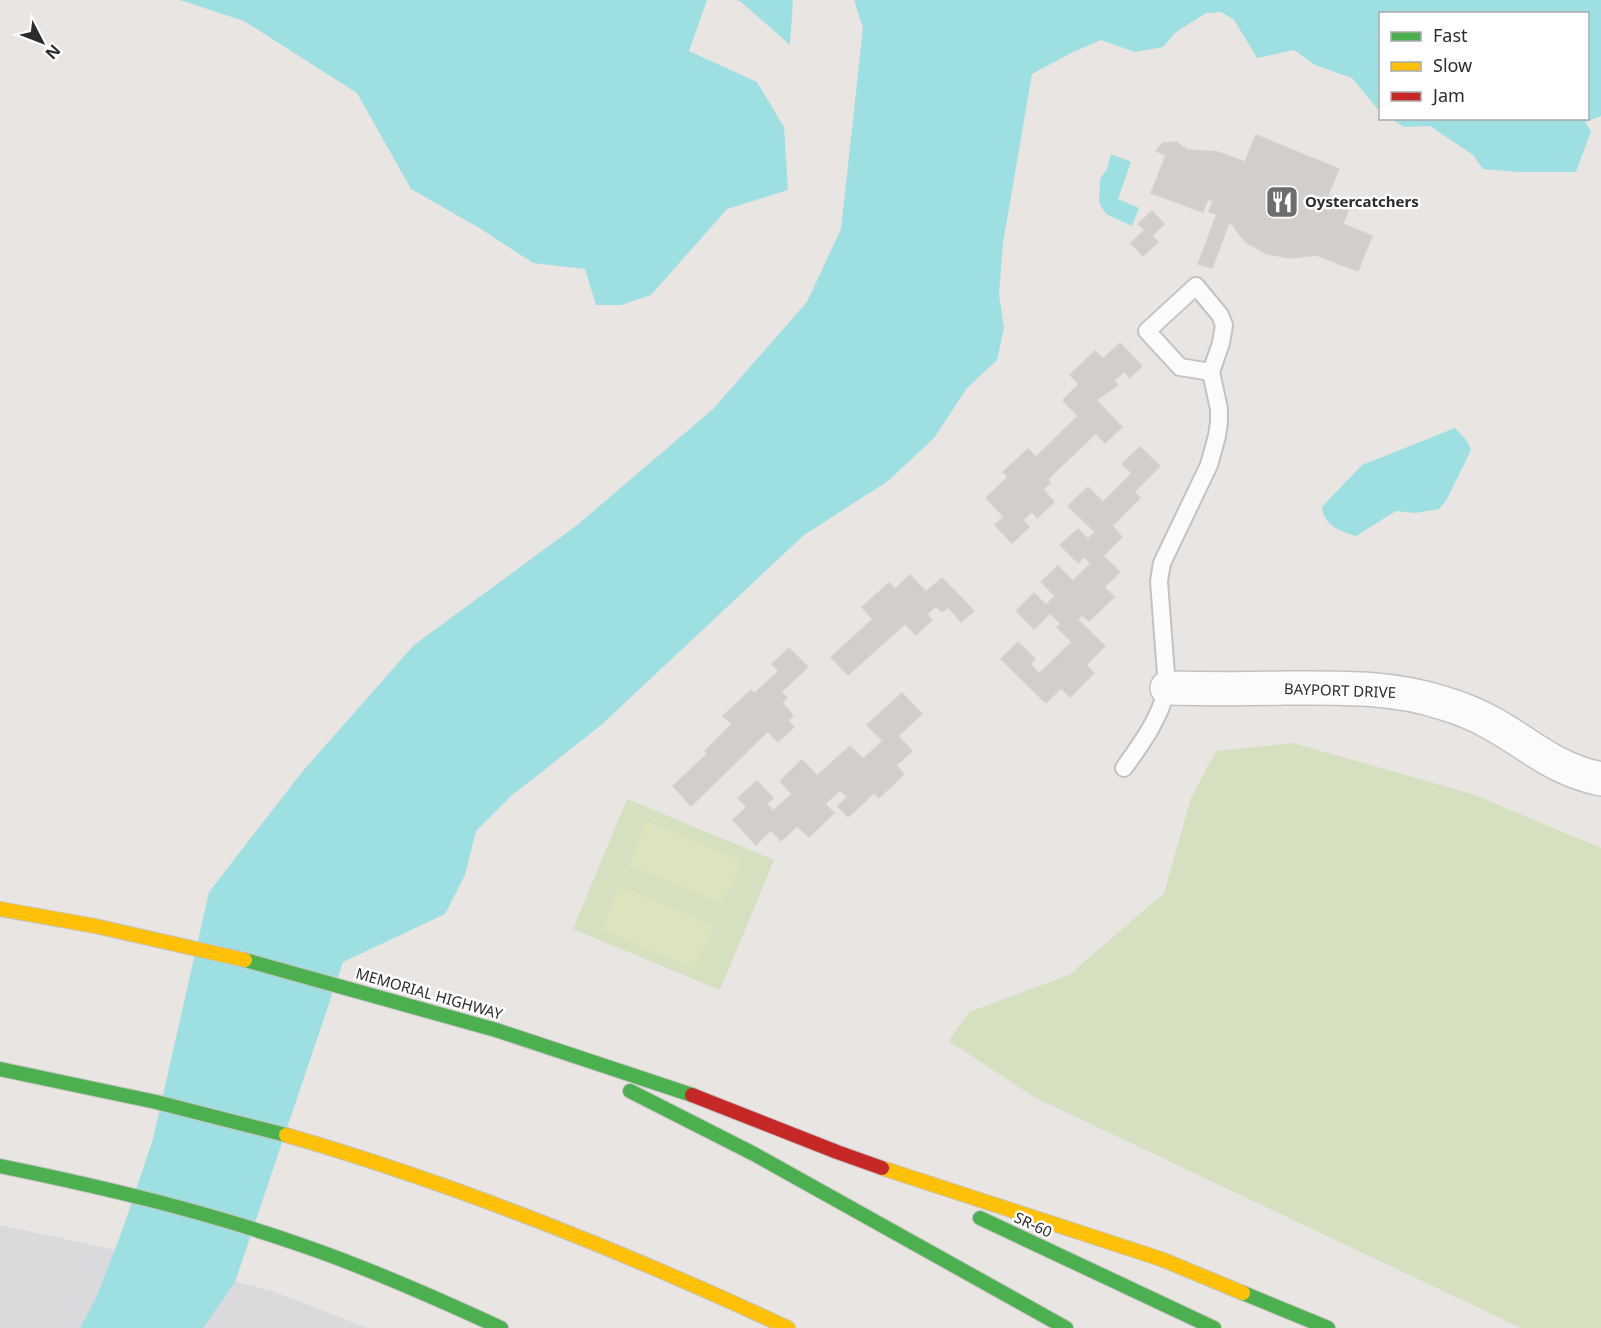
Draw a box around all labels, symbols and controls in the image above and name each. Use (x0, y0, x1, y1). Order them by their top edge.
north arrow (12, 12, 72, 72)
legend (1379, 12, 1589, 120)
text: Fast (1433, 23, 1468, 47)
text: N (41, 40, 66, 64)
text: Slow (1433, 53, 1472, 77)
text: Jam (1431, 83, 1465, 107)
restaurant icon: Oystercatchers (1264, 184, 1300, 220)
place label: Oystercatchers (1305, 191, 1419, 211)
street label: BAYPORT DRIVE (1284, 678, 1396, 702)
street label: MEMORIAL HIGHWAY (354, 963, 505, 1024)
street label: SR-60 (1011, 1207, 1056, 1242)

